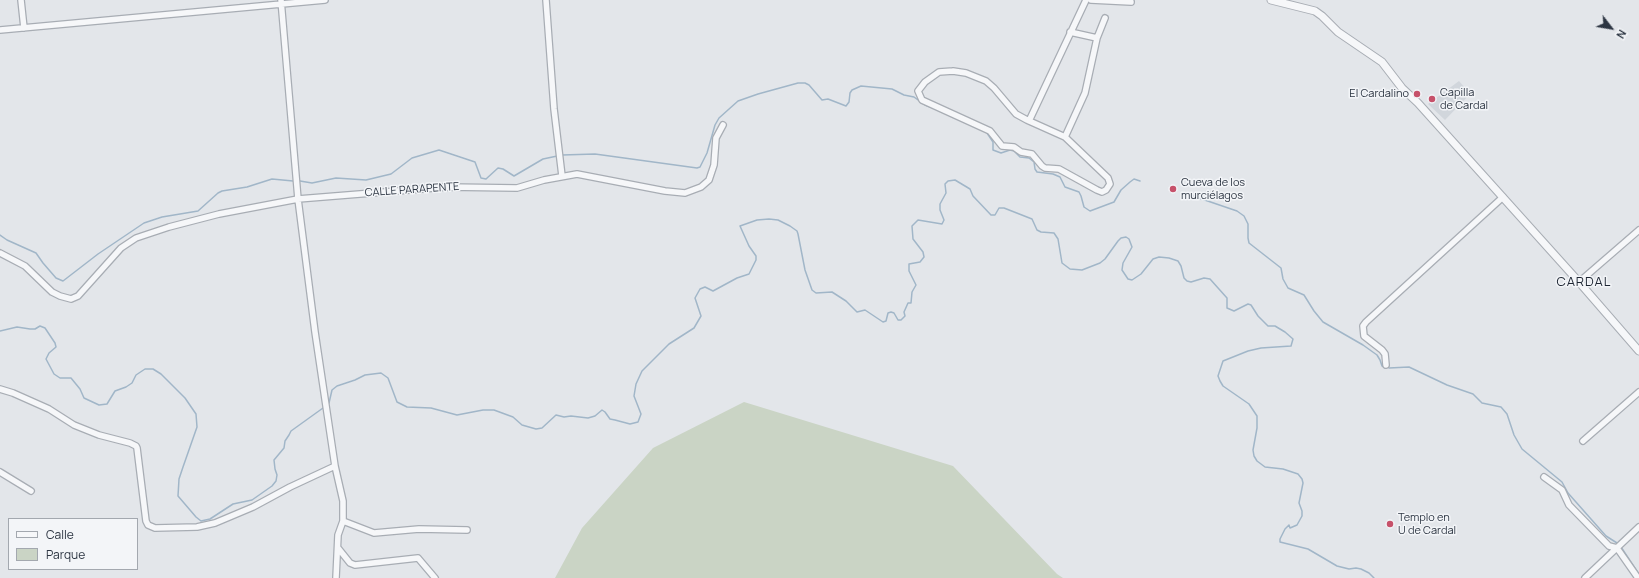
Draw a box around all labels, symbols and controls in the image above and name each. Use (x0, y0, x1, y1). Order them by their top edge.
north arrow (1591, 8, 1631, 48)
text: N (1613, 27, 1630, 42)
place label: Capilla de Cardal (1440, 86, 1488, 112)
place label: El Cardalino (1349, 87, 1409, 101)
marker: El Cardalino (1412, 89, 1422, 99)
marker: Capilla de Cardal (1427, 94, 1437, 104)
place label: Cueva de los murciélagos (1181, 176, 1245, 202)
street label: CALLE PARAPENTE (364, 180, 460, 200)
marker: Cueva de los murciélagos (1168, 184, 1178, 194)
district label: CARDAL (1557, 274, 1611, 290)
place label: Templo en U de Cardal (1398, 511, 1456, 537)
legend (8, 518, 138, 570)
marker: Templo en U de Cardal (1385, 519, 1395, 529)
text: Calle (46, 526, 74, 543)
text: Parque (46, 546, 85, 563)

